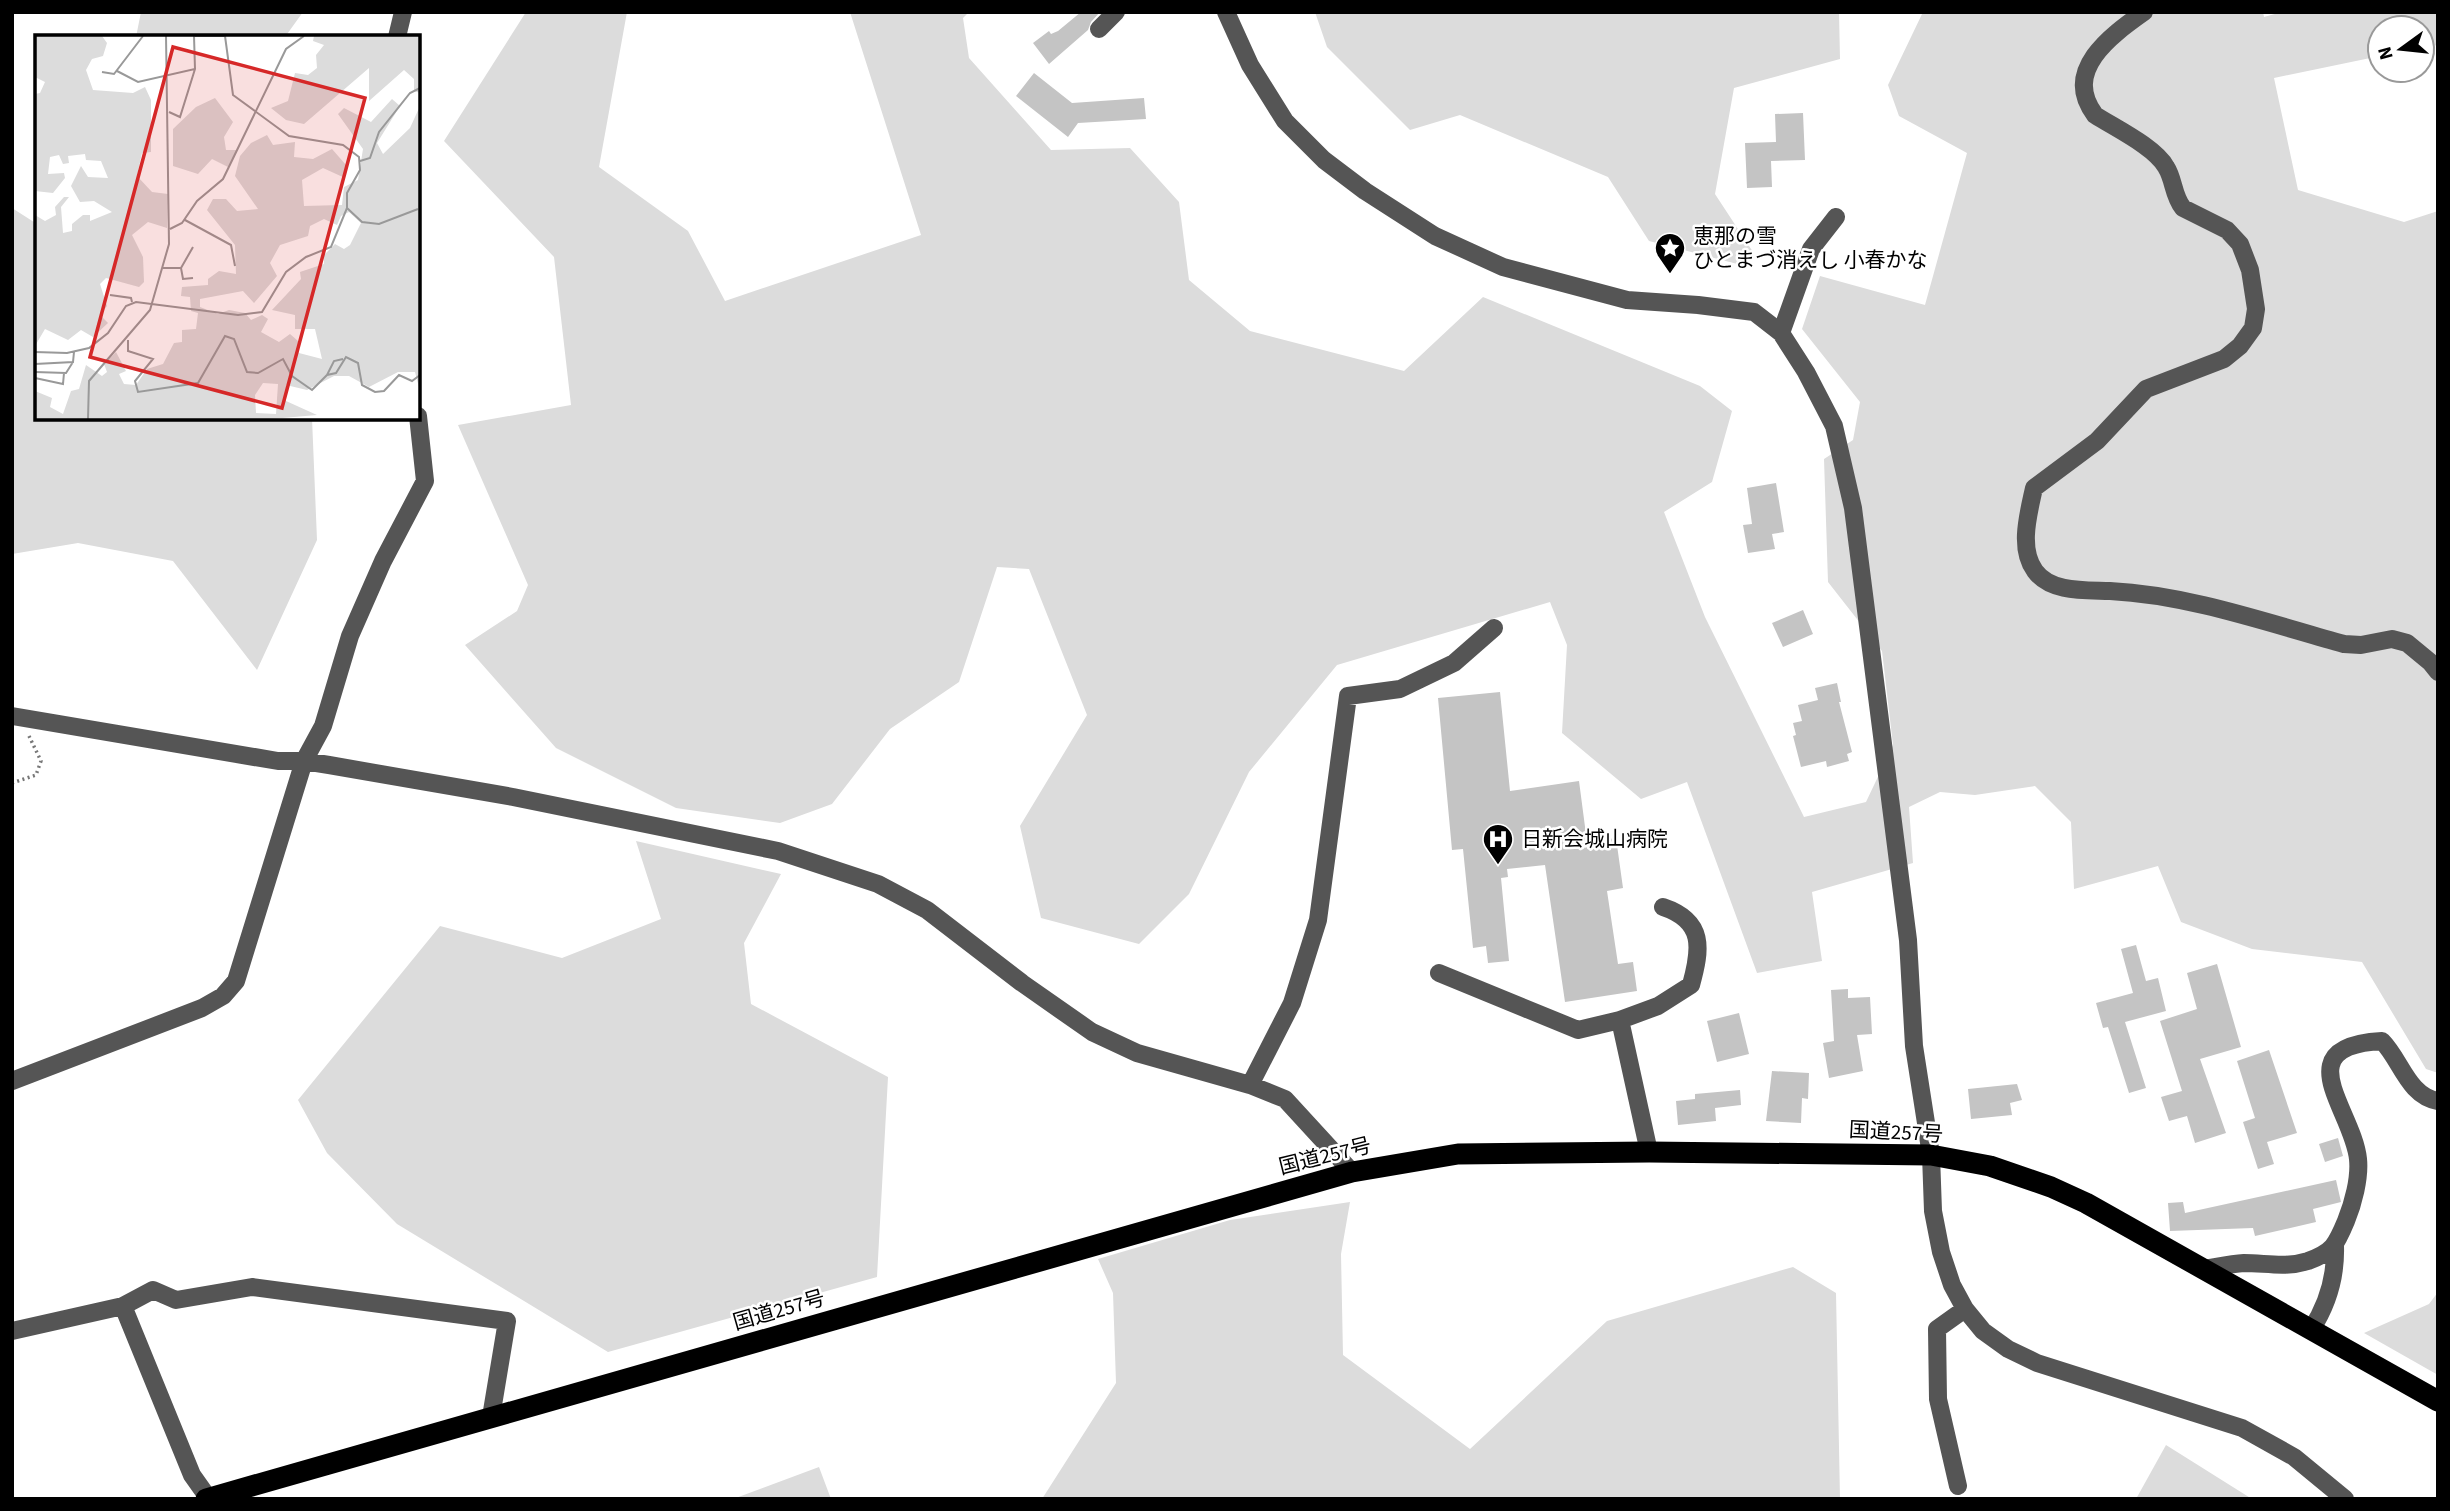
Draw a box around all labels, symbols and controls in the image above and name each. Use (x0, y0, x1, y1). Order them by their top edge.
north arrow (2366, 14, 2436, 84)
inset map (35, 35, 420, 420)
text: N (2371, 43, 2401, 63)
place label: 恵那の雪 ひとまづ消えし 小春かな (1693, 221, 1928, 275)
place icon: 恵那の雪 ひとまづ消えし 小春かな (1653, 231, 1687, 275)
hospital icon: 日新会城山病院 (1481, 822, 1515, 866)
place label: 日新会城山病院 (1521, 824, 1668, 854)
street label: 国道257号 (1848, 1115, 1944, 1149)
street label: 国道257号 (1276, 1130, 1374, 1182)
street label: 国道257号 (730, 1283, 828, 1337)

